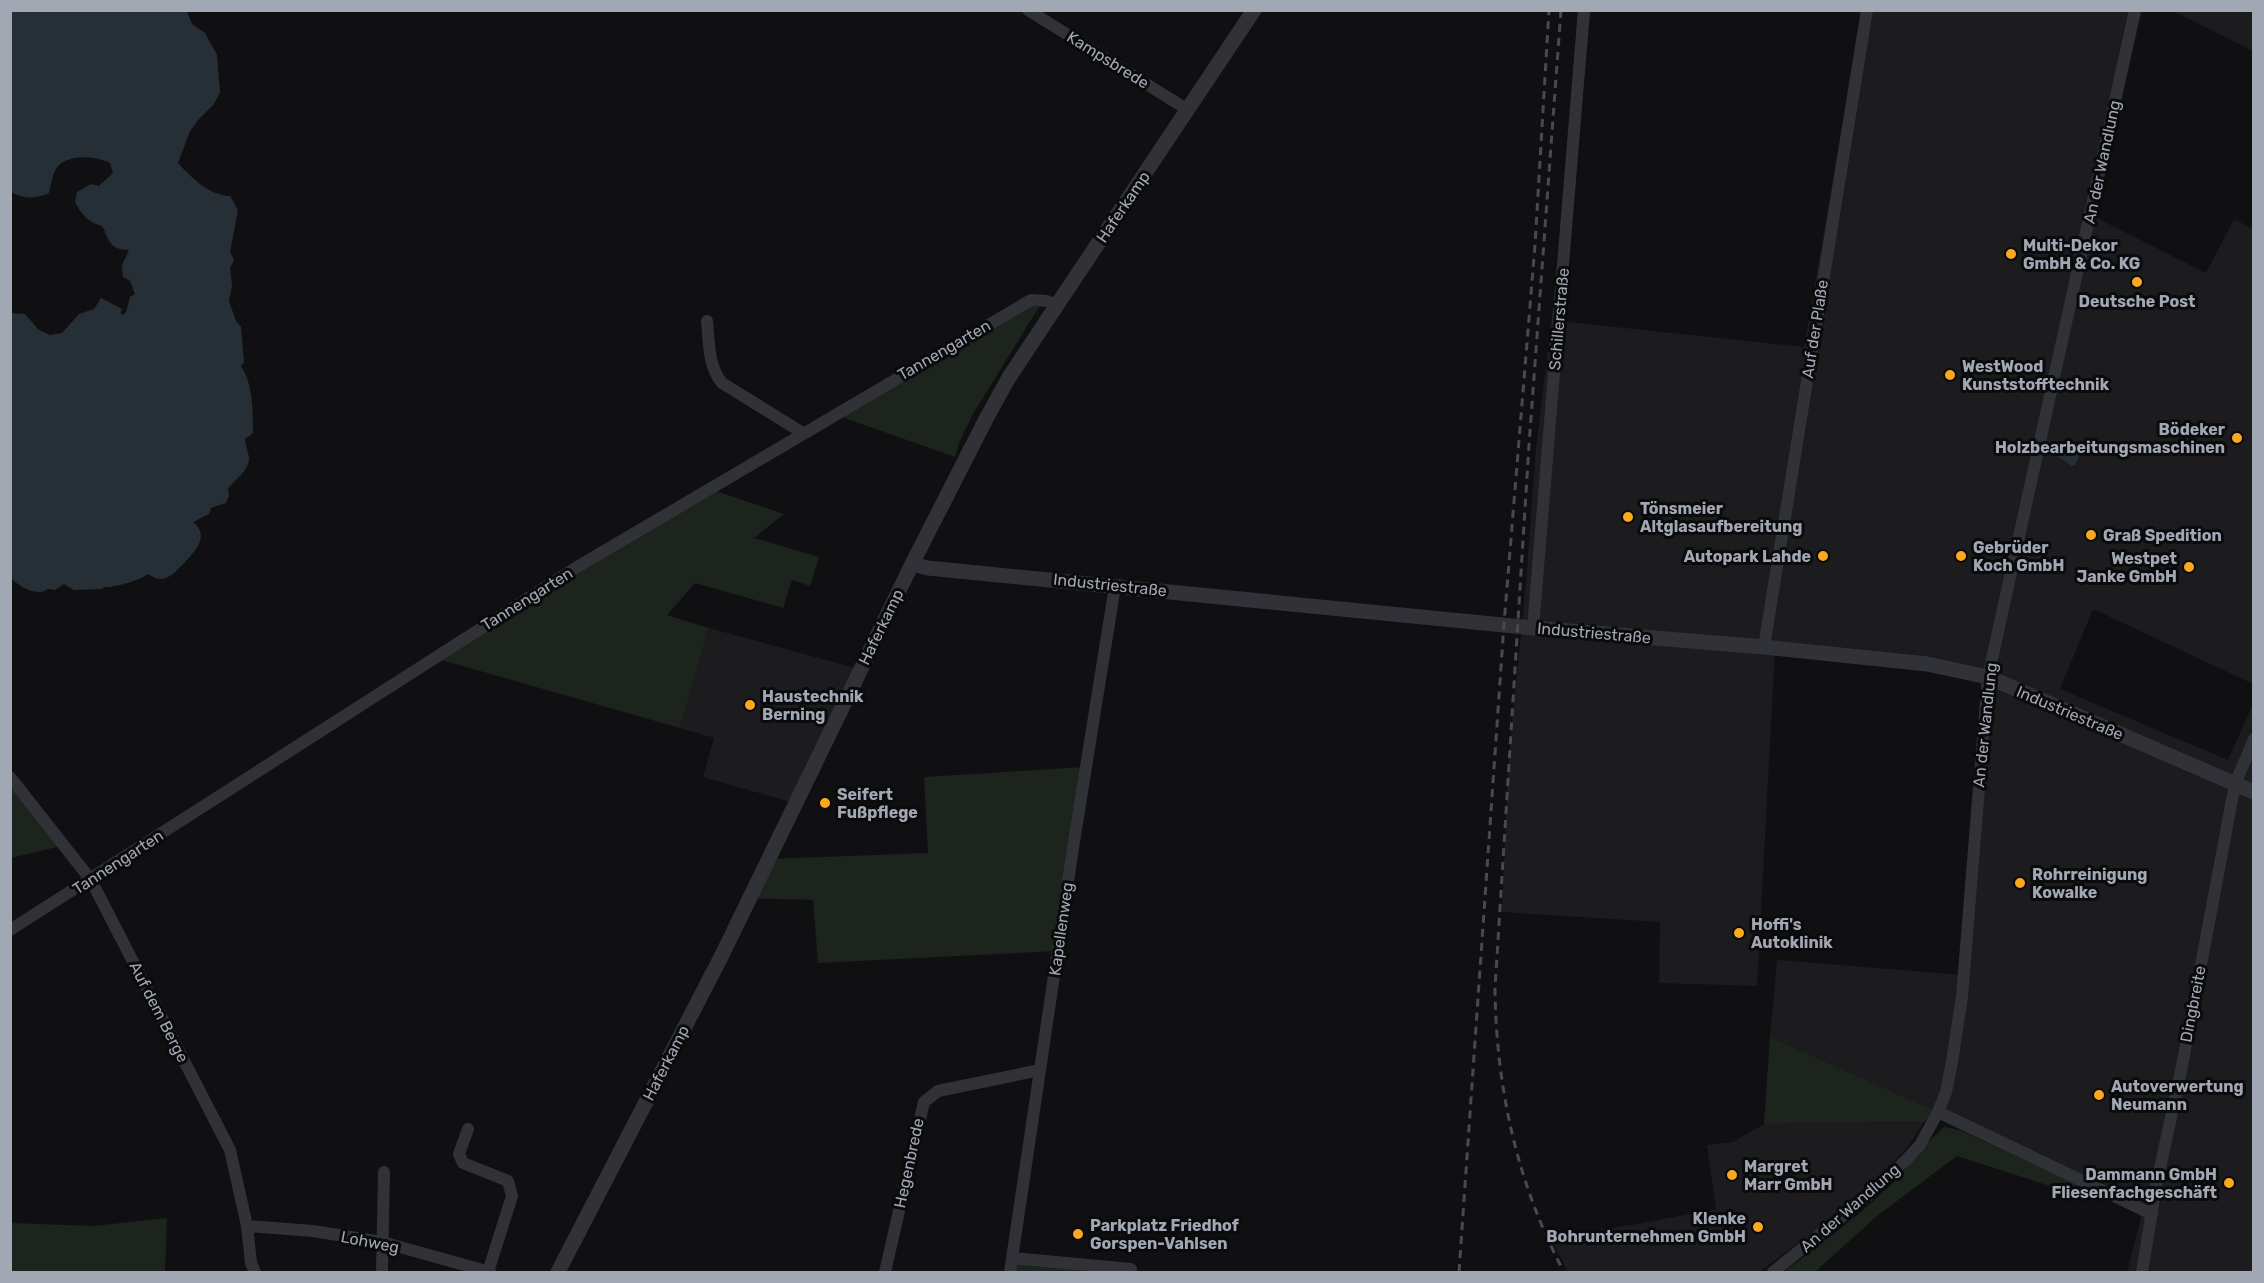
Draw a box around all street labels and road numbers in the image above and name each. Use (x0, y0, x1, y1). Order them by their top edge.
street label: Kampsbrede (1063, 27, 1153, 93)
street label: An der Wandlung (2080, 99, 2124, 225)
street label: Haferkamp (1092, 168, 1154, 246)
street label: Schillerstraße (1545, 267, 1573, 371)
street label: Auf der Plaße (1798, 278, 1832, 380)
street label: Tannengarten (894, 316, 994, 384)
street label: Tannengarten (478, 563, 576, 635)
street label: Industriestraße (1052, 570, 1168, 600)
street label: Haferkamp (855, 586, 907, 668)
street label: Industriestraße (1536, 619, 1652, 647)
street label: An der Wandlung (1969, 662, 2001, 788)
street label: Industriestraße (2014, 682, 2126, 744)
street label: Tannengarten (69, 826, 167, 898)
street label: Kapellenweg (1045, 881, 1077, 977)
street label: Auf dem Berge (125, 958, 193, 1066)
street label: Dingbreite (2176, 964, 2210, 1044)
street label: Haferkamp (639, 1022, 693, 1104)
street label: Hegenbrede (890, 1116, 928, 1210)
street label: An der Wandlung (1796, 1160, 1904, 1256)
street label: Lohweg (339, 1227, 401, 1257)

